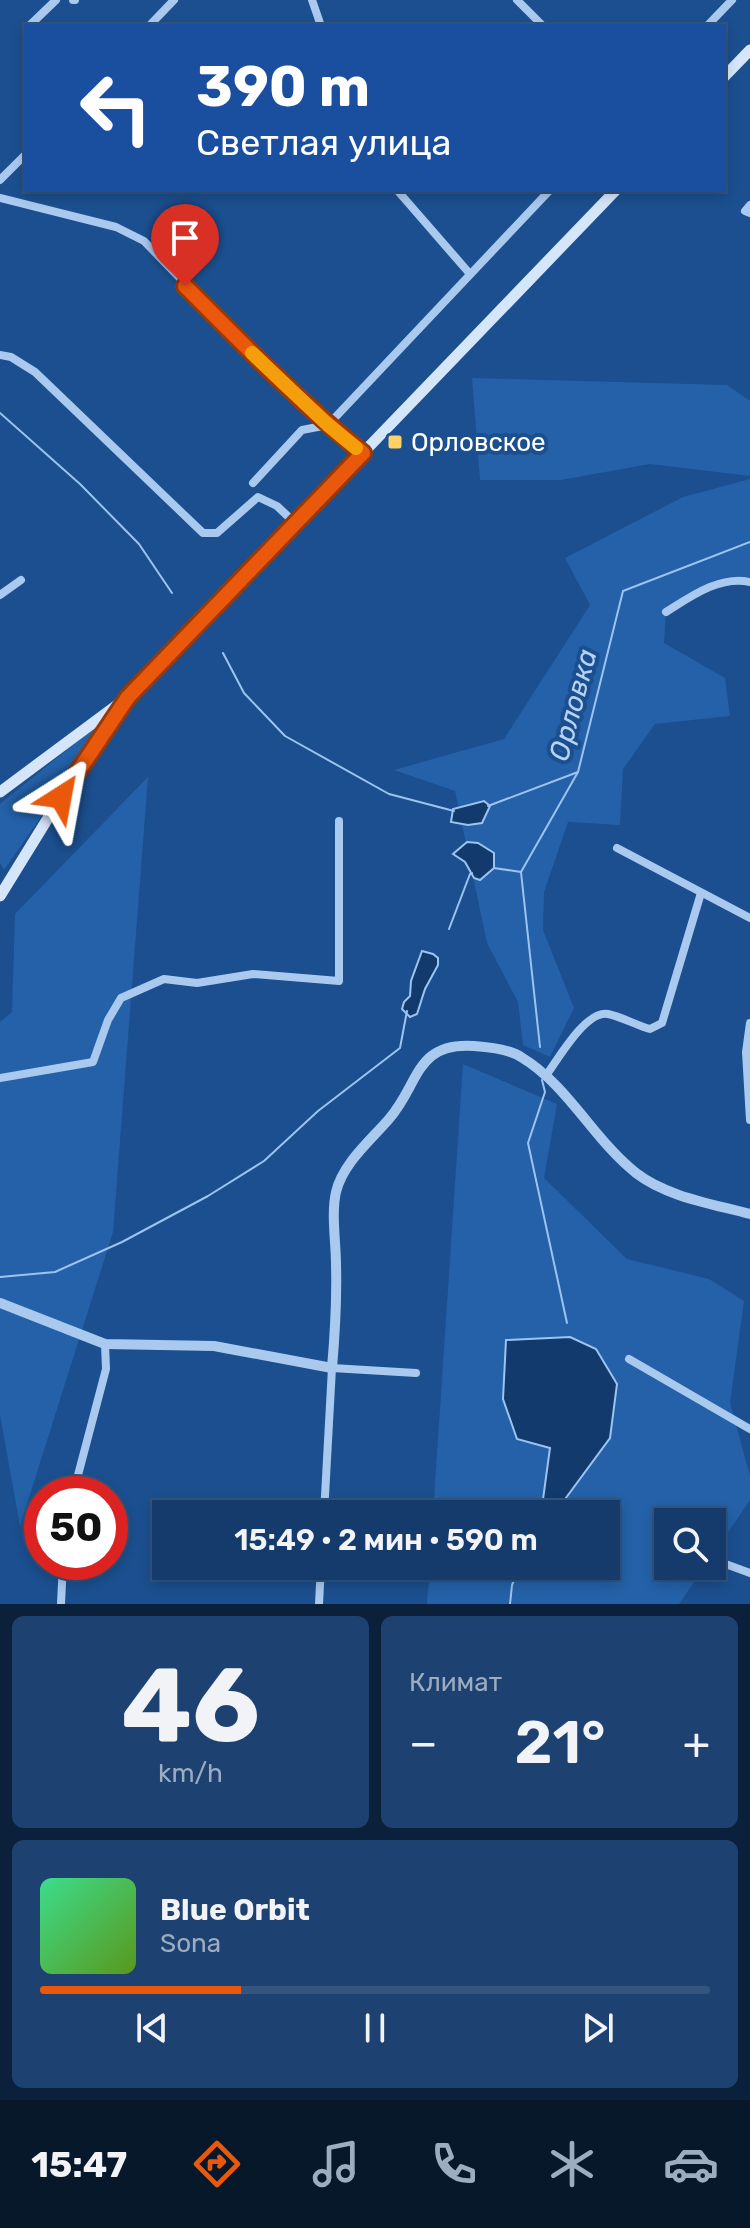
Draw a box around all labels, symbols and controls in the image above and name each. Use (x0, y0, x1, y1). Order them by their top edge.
text: 390 m (196, 54, 370, 120)
icon: left (64, 56, 168, 160)
text: Светлая улица (196, 121, 452, 164)
pin (151, 204, 219, 286)
icon: arrive (163, 216, 207, 260)
place label: Орловское (411, 427, 546, 458)
marker: Орловское (386, 433, 404, 451)
water label: Орловка (542, 645, 604, 765)
position arrow (19.0, 755, 103.0, 839)
speed limit sign: 50 (24, 1476, 128, 1580)
map controls (654, 1508, 726, 1580)
button: search (654, 1508, 726, 1580)
text: 15:49 · 2 мин · 590 m (234, 1522, 538, 1558)
text: 46 (121, 1644, 260, 1767)
text: Климат (409, 1667, 502, 1698)
text: 21° (515, 1707, 606, 1778)
text: − (409, 1717, 438, 1769)
text: + (683, 1717, 710, 1769)
text: km/h (158, 1758, 223, 1789)
text: Blue Orbit (160, 1892, 310, 1928)
text: Sona (160, 1928, 221, 1959)
icon: previous (130, 2006, 174, 2050)
icon: pause (353, 2006, 397, 2050)
icon: next (576, 2006, 620, 2050)
icon: directions (189, 2136, 245, 2192)
icon: music (308, 2136, 364, 2192)
icon: phone (426, 2136, 482, 2192)
icon: climate (544, 2136, 600, 2192)
icon: car (663, 2136, 719, 2192)
text: 15:47 (31, 2143, 127, 2186)

